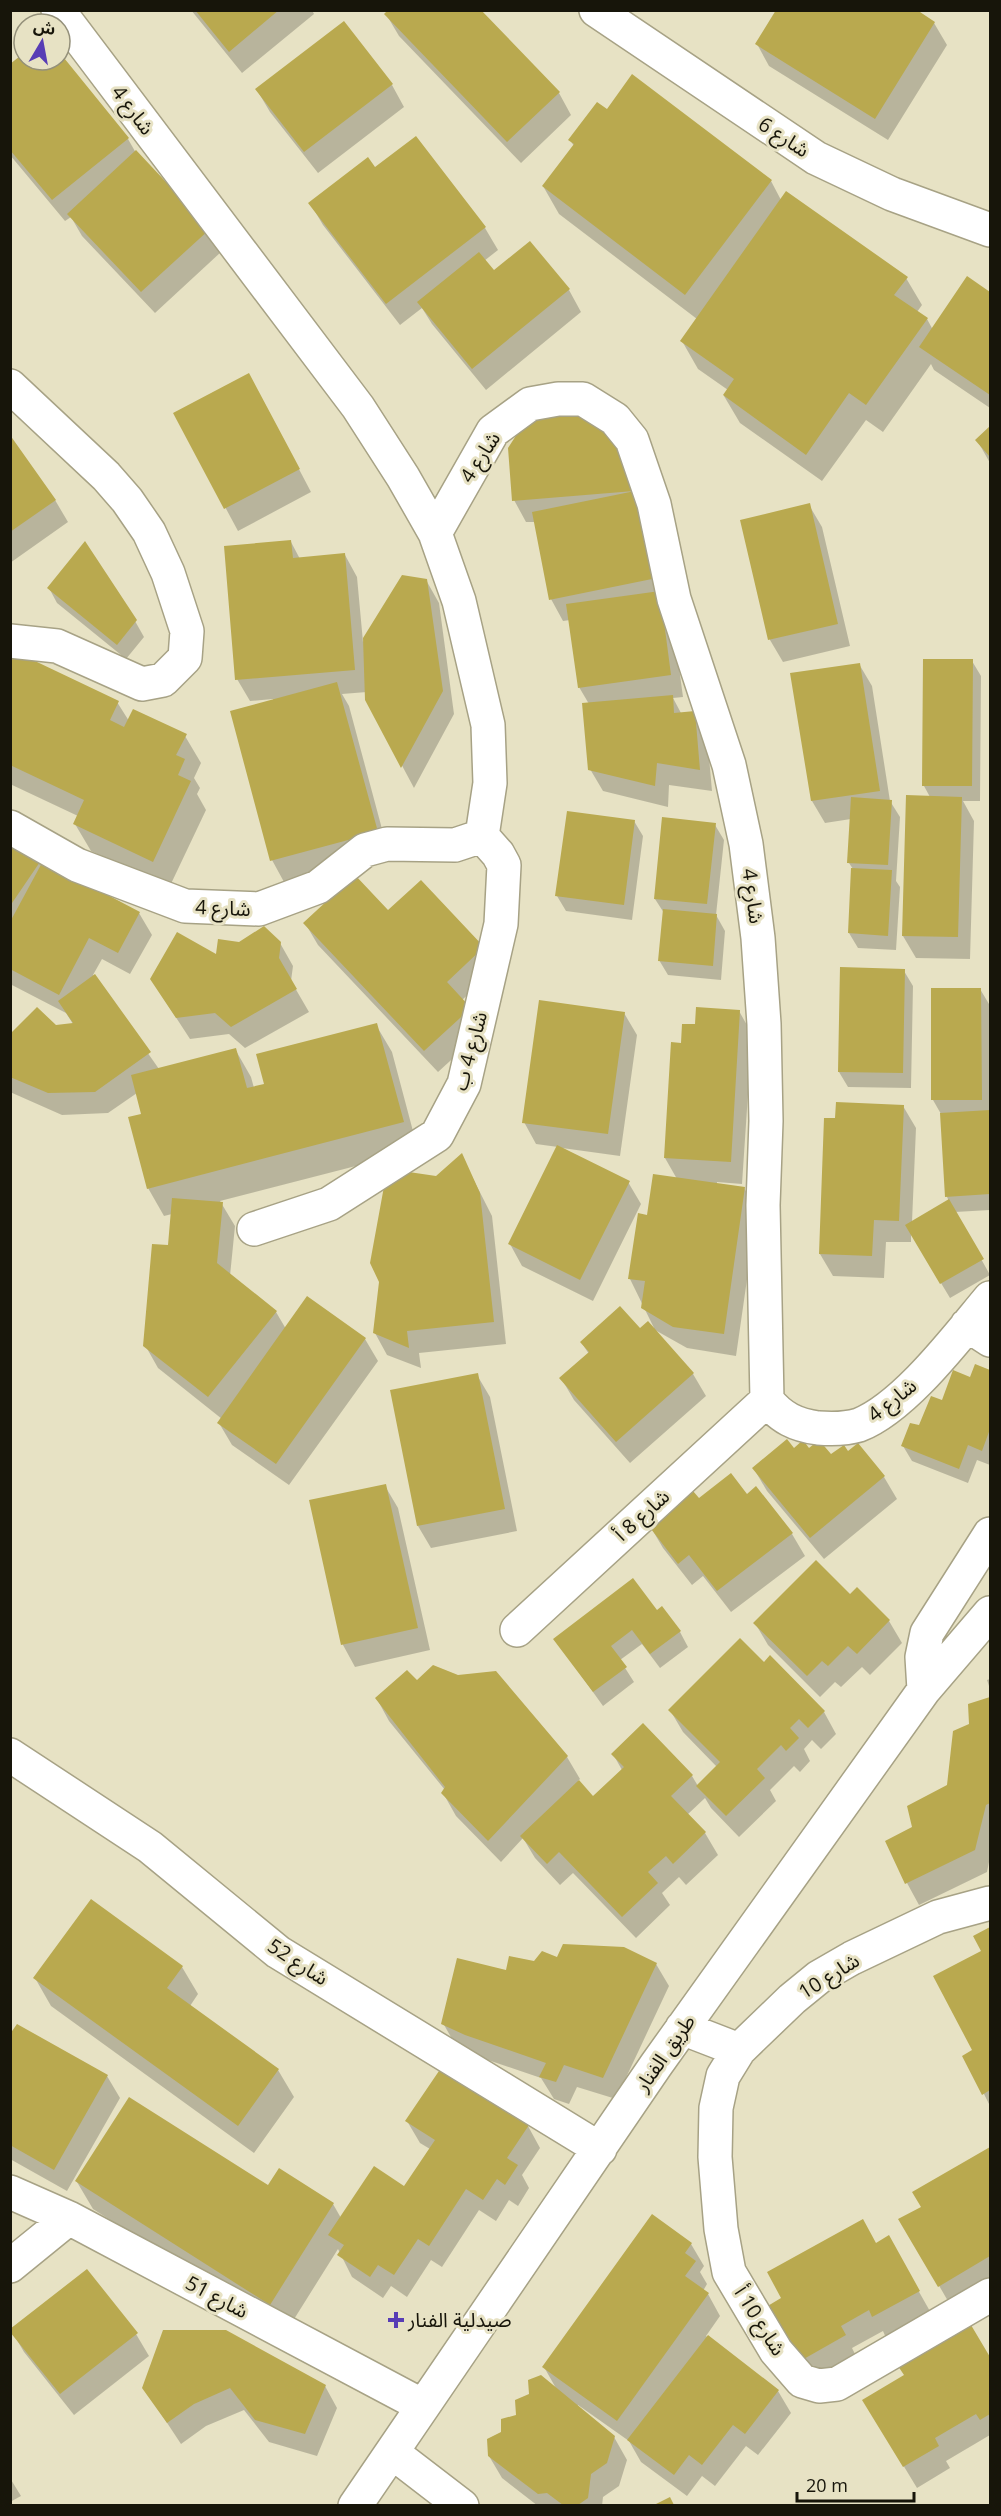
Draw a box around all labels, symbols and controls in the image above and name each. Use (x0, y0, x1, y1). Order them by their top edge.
north arrow (12, 12, 72, 72)
text: ش (32, 14, 57, 40)
street label: شارع 4 (104, 79, 161, 141)
street label: شارع 6 (753, 110, 815, 165)
street label: شارع 4 (453, 426, 508, 488)
street label: شارع 4 (734, 867, 771, 926)
street label: شارع 4 (195, 893, 251, 924)
street label: شارع 4 ب (446, 1008, 495, 1094)
street label: شارع 4 (861, 1372, 923, 1429)
street label: شارع 8 أ (608, 1483, 676, 1548)
street label: شارع 52 (262, 1932, 334, 1993)
street label: شارع 10 (793, 1946, 865, 2006)
street label: طريق الفنار (628, 2009, 701, 2097)
street label: شارع 51 (180, 2269, 253, 2326)
street label: شارع 10 أ (727, 2281, 792, 2362)
place label: صيدلية الفنار (407, 2306, 512, 2333)
marker: صيدلية الفنار (389, 2313, 403, 2327)
scale bar (797, 2465, 914, 2503)
text: 20 m (806, 2473, 848, 2497)

